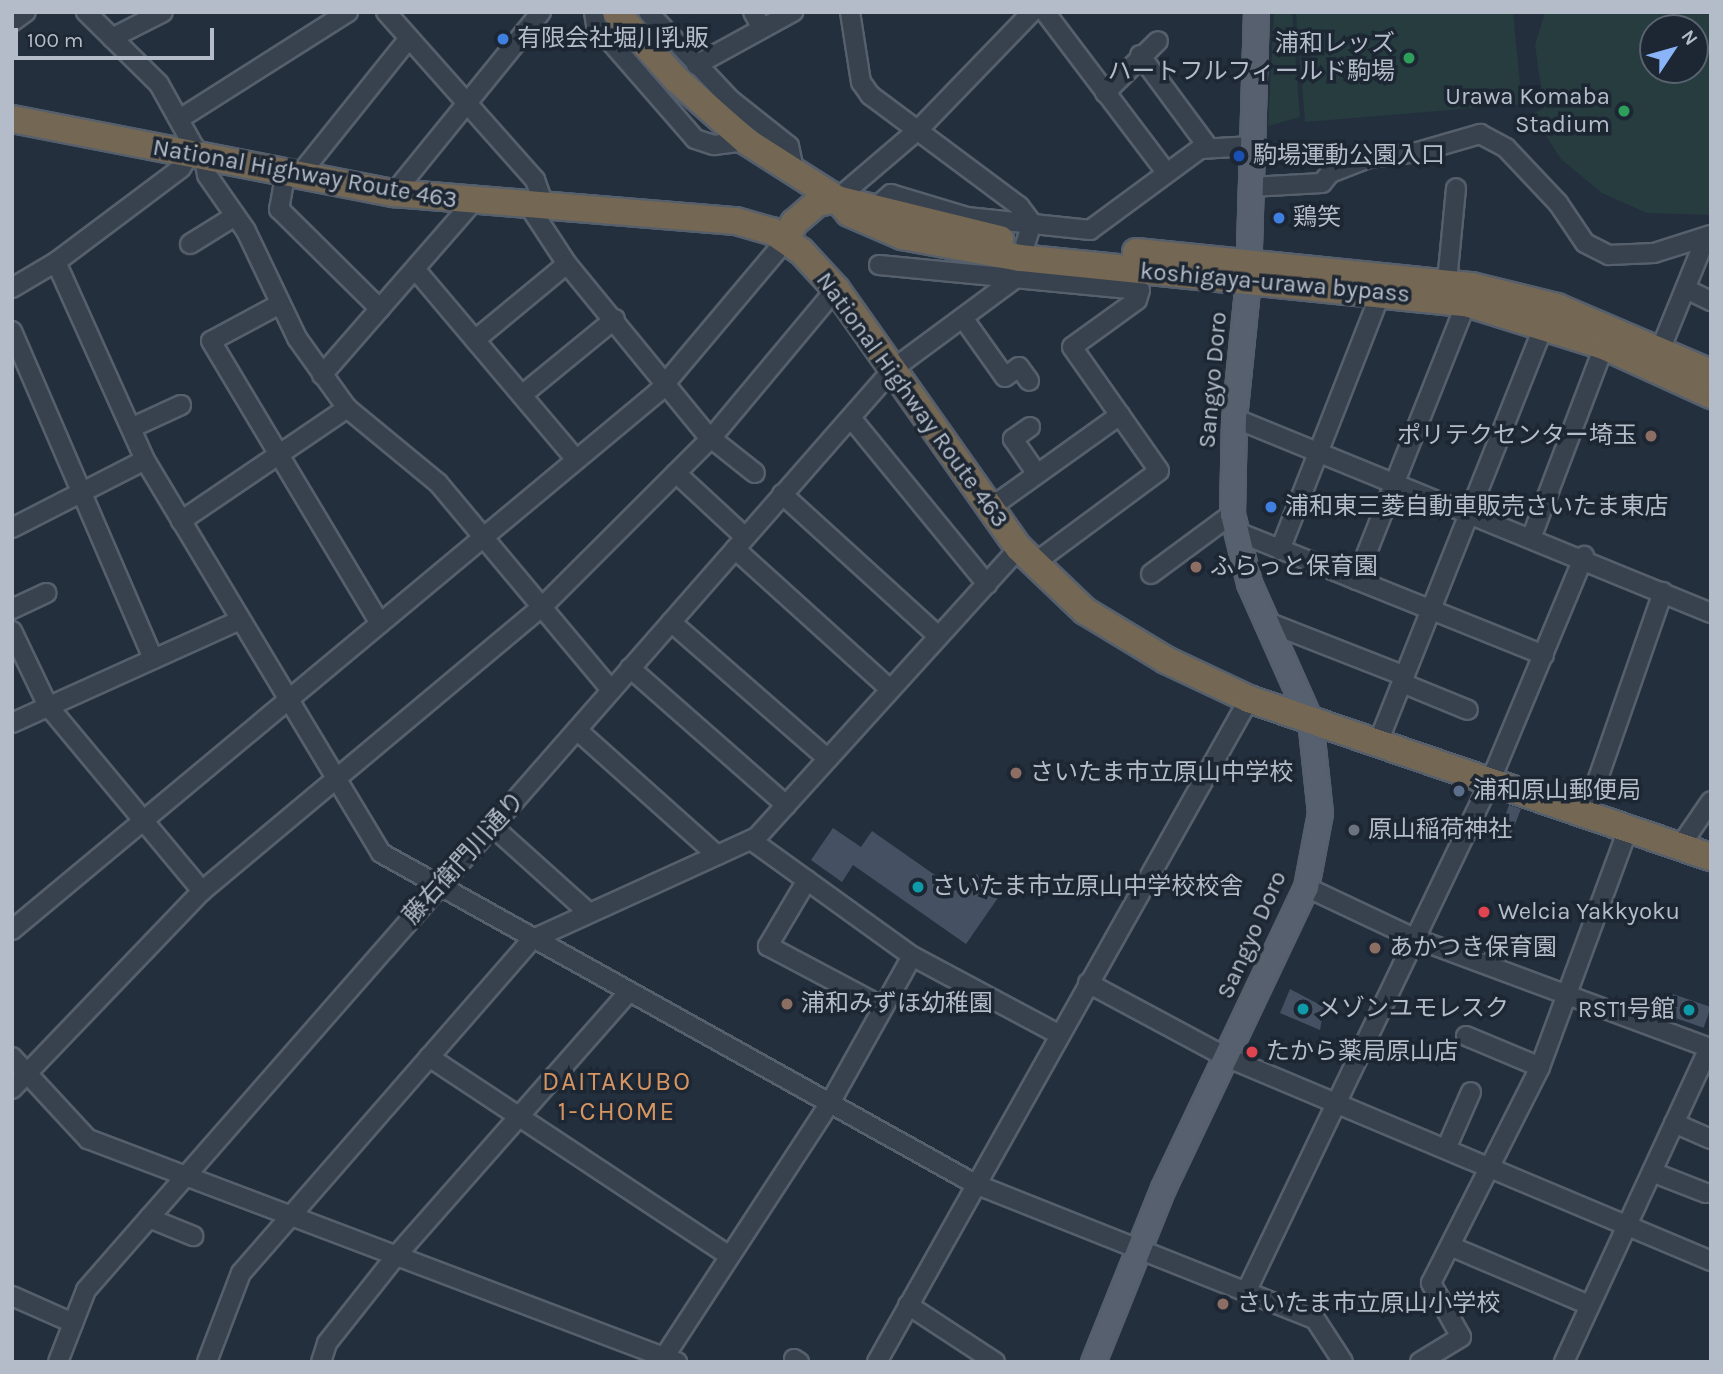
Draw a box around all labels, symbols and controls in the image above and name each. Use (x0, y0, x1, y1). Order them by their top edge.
scale bar (18, 14, 217, 58)
north arrow (1639, 14, 1709, 84)
place label: 有限会社堀川乳販 (517, 25, 709, 53)
text: N (1676, 26, 1702, 50)
text: 100 m (27, 28, 84, 52)
place label: 浦和レッズ ハートフルフィールド駒場 (1107, 30, 1395, 86)
marker: 有限会社堀川乳販 (495, 31, 511, 47)
marker: 浦和レッズ ハートフルフィールド駒場 (1401, 50, 1417, 66)
place label: Urawa Komaba Stadium (1445, 83, 1610, 139)
marker: Urawa Komaba Stadium (1616, 103, 1632, 119)
street label: National Highway Route 463 (151, 133, 459, 215)
place label: 駒場運動公園入口 (1253, 142, 1445, 170)
marker: 駒場運動公園入口 (1231, 148, 1247, 164)
place label: 鶏笑 (1293, 204, 1341, 232)
marker: 鶏笑 (1271, 210, 1287, 226)
street label: koshigaya-urawa bypass (1139, 257, 1411, 309)
street label: National Highway Route 463 (810, 267, 1014, 533)
street label: Sangyo Doro (1193, 311, 1233, 449)
place label: ポリテクセンター埼玉 (1397, 422, 1637, 450)
marker: ポリテクセンター埼玉 (1643, 428, 1659, 444)
place label: 浦和東三菱自動車販売さいたま東店 (1285, 493, 1669, 521)
marker: 浦和東三菱自動車販売さいたま東店 (1263, 499, 1279, 515)
place label: ふらっと保育園 (1210, 553, 1378, 581)
marker: ふらっと保育園 (1188, 559, 1204, 575)
place label: さいたま市立原山中学校 (1030, 759, 1294, 787)
marker: さいたま市立原山中学校 (1008, 765, 1024, 781)
place label: 浦和原山郵便局 (1473, 777, 1641, 805)
marker: 浦和原山郵便局 (1451, 783, 1467, 799)
street label: 藤右衛門川通り (397, 786, 531, 930)
place label: 原山稲荷神社 (1368, 816, 1512, 844)
marker: 原山稲荷神社 (1346, 822, 1362, 838)
street label: Sangyo Doro (1211, 867, 1293, 1003)
place label: さいたま市立原山中学校校舎 (932, 873, 1244, 901)
marker: さいたま市立原山中学校校舎 (910, 879, 926, 895)
place label: Welcia Yakkyoku (1498, 898, 1680, 926)
marker: Welcia Yakkyoku (1476, 904, 1492, 920)
place label: あかつき保育園 (1389, 934, 1557, 962)
marker: あかつき保育園 (1367, 940, 1383, 956)
place label: 浦和みずほ幼稚園 (801, 990, 993, 1018)
place label: メゾンユモレスク (1317, 995, 1509, 1023)
marker: 浦和みずほ幼稚園 (779, 996, 795, 1012)
place label: RST1号館 (1578, 996, 1675, 1024)
marker: メゾンユモレスク (1295, 1001, 1311, 1017)
marker: RST1号館 (1681, 1002, 1697, 1018)
place label: たから薬局原山店 (1266, 1038, 1458, 1066)
marker: たから薬局原山店 (1244, 1044, 1260, 1060)
district label: DAITAKUBO 1-CHOME (543, 1066, 691, 1128)
place label: さいたま市立原山小学校 (1237, 1290, 1501, 1318)
marker: さいたま市立原山小学校 (1215, 1296, 1231, 1312)

